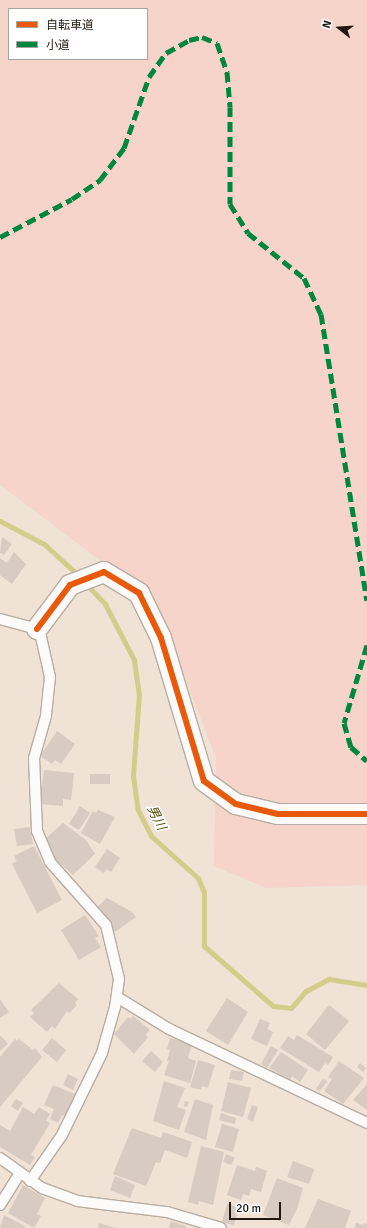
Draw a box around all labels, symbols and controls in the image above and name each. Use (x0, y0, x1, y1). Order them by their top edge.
legend (8, 8, 148, 60)
north arrow (319, 8, 359, 48)
text: 自転車道 (46, 18, 94, 33)
text: N (320, 19, 334, 30)
text: 小道 (46, 38, 70, 53)
water label: 男川 (143, 803, 169, 833)
scale bar (231, 1194, 283, 1220)
text: 20 m (236, 1201, 261, 1216)

